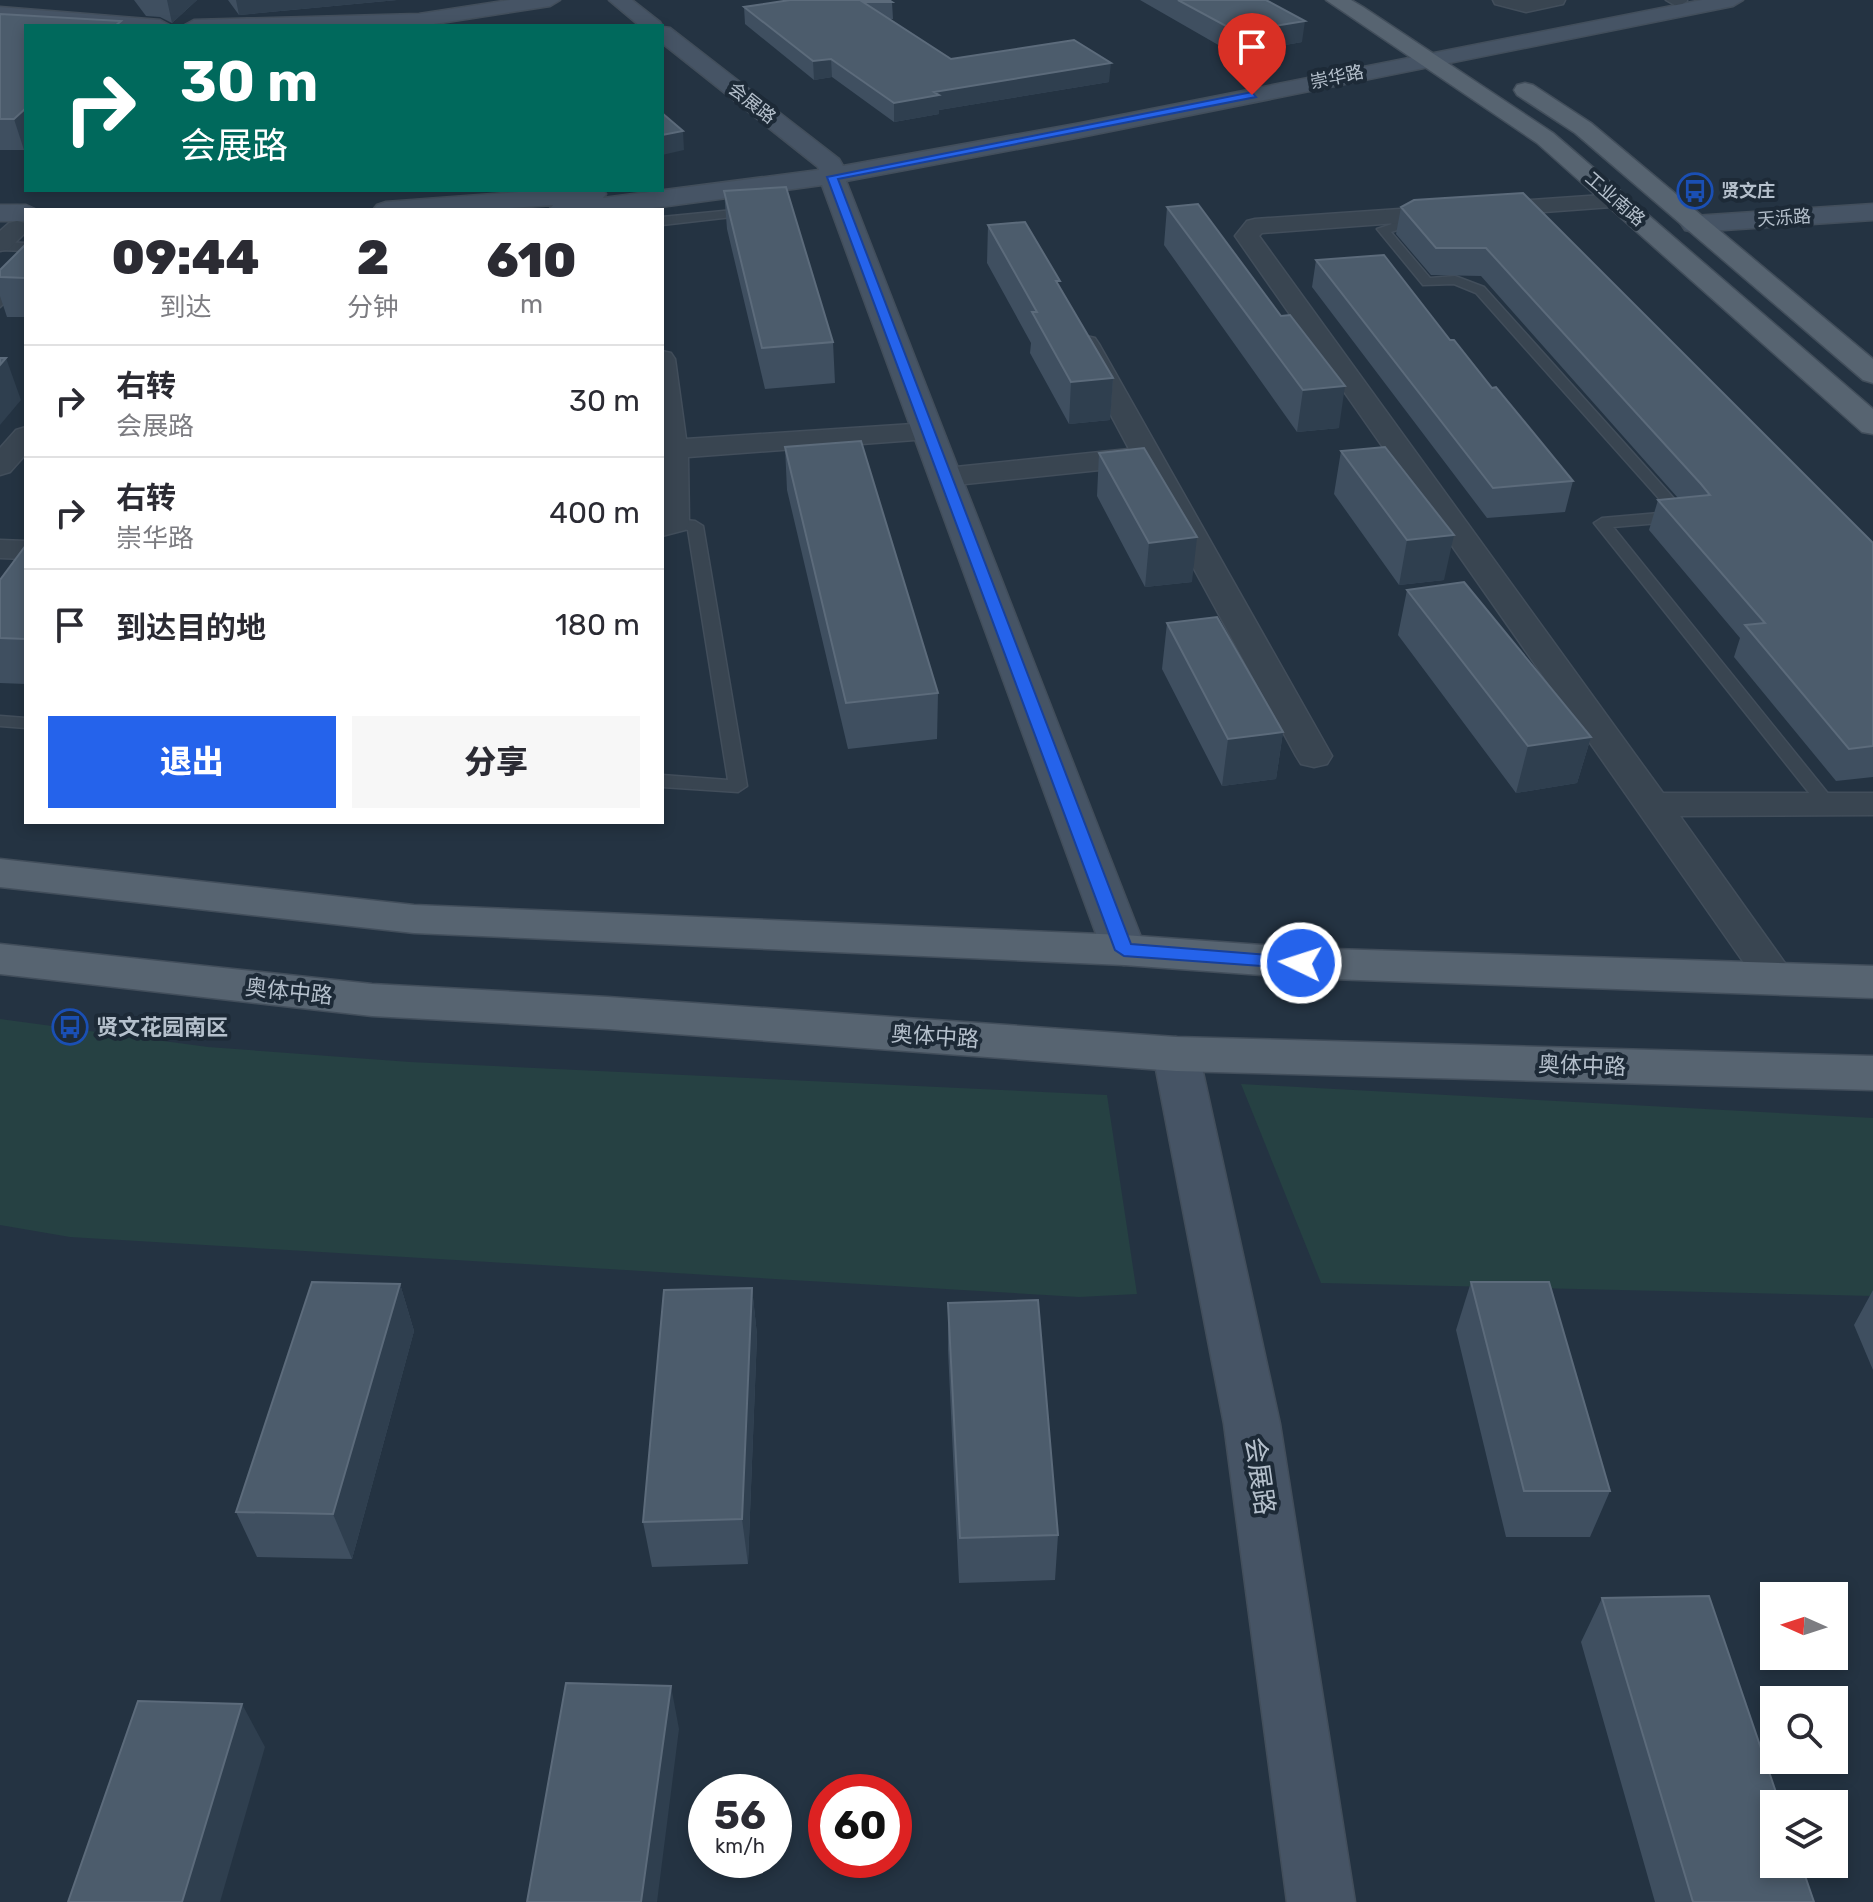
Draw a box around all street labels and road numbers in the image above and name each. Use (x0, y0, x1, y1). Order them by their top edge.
street label: 崇华路 (1308, 61, 1366, 93)
street label: 会展路 (724, 78, 780, 128)
street label: 工业南路 (1581, 167, 1649, 231)
street label: 天泺路 (1756, 205, 1812, 231)
street label: 奥体中路 (244, 973, 334, 1010)
street label: 奥体中路 (890, 1020, 980, 1053)
street label: 奥体中路 (1538, 1050, 1626, 1081)
street label: 会展路 (1239, 1435, 1280, 1517)

